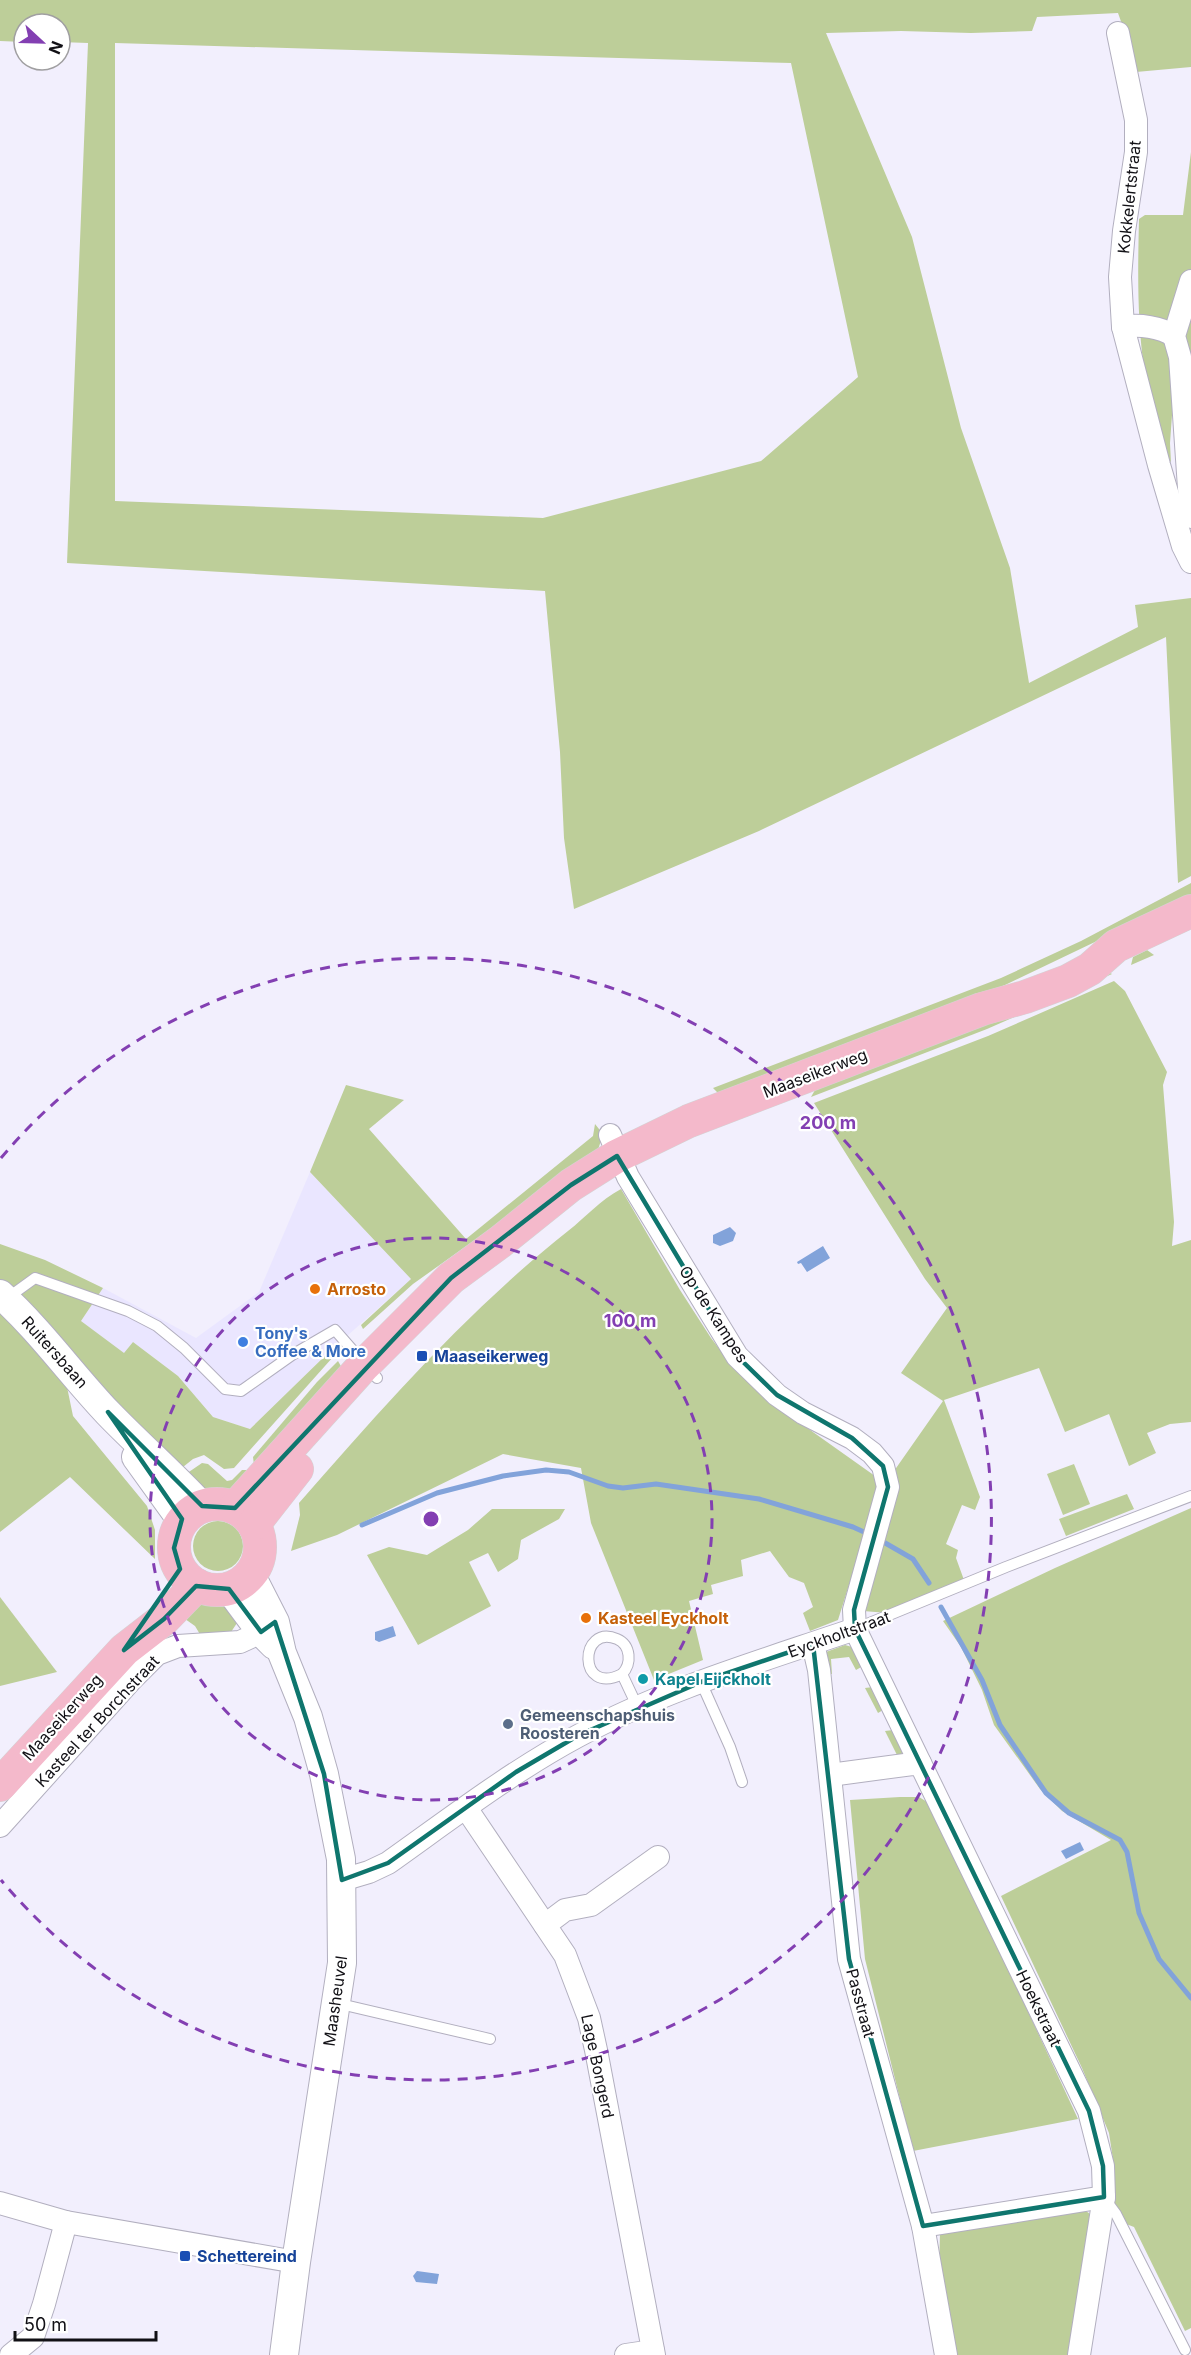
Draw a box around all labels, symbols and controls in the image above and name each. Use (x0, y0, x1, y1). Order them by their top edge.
north arrow (12, 12, 72, 72)
text: N (44, 38, 67, 57)
street label: Kokkelertstraat (1113, 139, 1145, 255)
street label: Maaseikerweg (760, 1044, 870, 1102)
text: 200 m (800, 1112, 856, 1133)
street label: Op de Kampes (675, 1262, 753, 1366)
place label: Arrosto (327, 1279, 386, 1299)
marker: Arrosto (308, 1282, 322, 1296)
text: 100 m (604, 1310, 656, 1331)
street label: Ruitersbaan (17, 1312, 93, 1392)
place label: Tony's Coffee & More (255, 1323, 366, 1361)
marker: Tony's Coffee & More (236, 1335, 250, 1349)
place label: Maaseikerweg (434, 1346, 548, 1366)
marker: Maaseikerweg (415, 1349, 429, 1363)
centre of rings (421, 1509, 441, 1529)
street label: Eyckholtstraat (785, 1606, 893, 1662)
place label: Kasteel Eyckholt (598, 1608, 729, 1628)
marker: Kasteel Eyckholt (579, 1611, 593, 1625)
street label: Kasteel ter Borchstraat (31, 1651, 163, 1791)
street label: Maaseikerweg (18, 1669, 106, 1765)
place label: Kapel Eijckholt (655, 1669, 771, 1689)
marker: Kapel Eijckholt (636, 1672, 650, 1686)
place label: Gemeenschapshuis Roosteren (520, 1705, 675, 1743)
marker: Gemeenschapshuis Roosteren (501, 1717, 515, 1731)
street label: Maasheuvel (319, 1955, 351, 2047)
street label: Passtraat (842, 1966, 880, 2040)
street label: Hoekstraat (1012, 1967, 1066, 2049)
street label: Lage Bongerd (577, 2012, 619, 2120)
place label: Schettereind (197, 2246, 297, 2266)
marker: Schettereind (178, 2249, 192, 2263)
scale bar (15, 2304, 156, 2342)
text: 50 m (24, 2314, 67, 2335)

